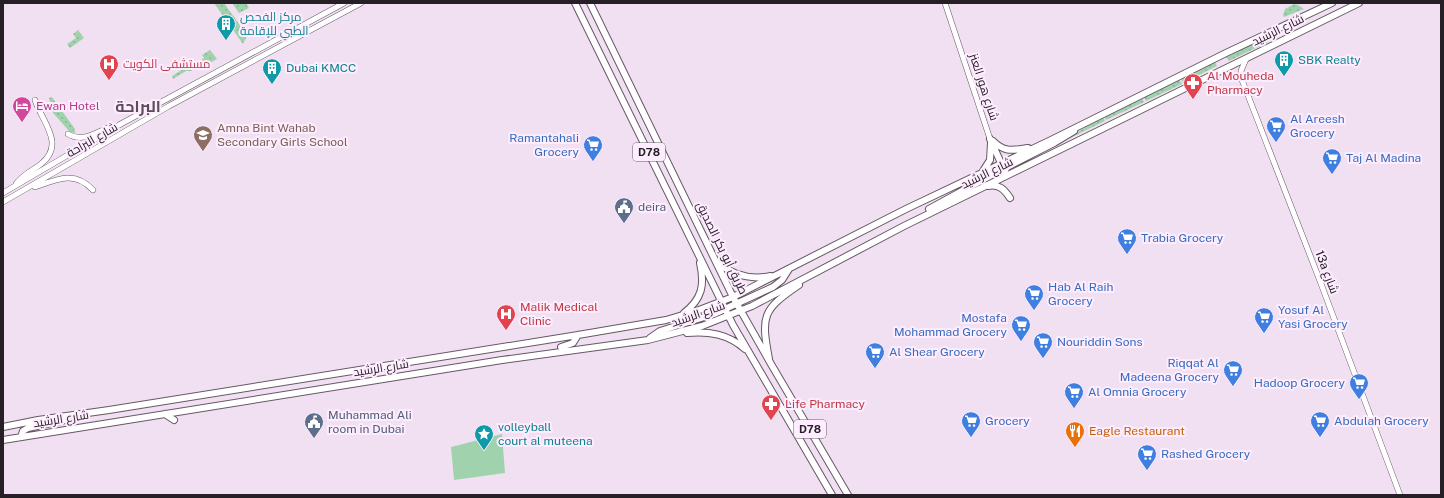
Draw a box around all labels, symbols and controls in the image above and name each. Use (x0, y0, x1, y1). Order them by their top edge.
place label: مركز الفحص الطبي للإقامة (240, 10, 309, 41)
street label: شارع الرشيد (1250, 11, 1307, 50)
building icon: مركز الفحص الطبي للإقامة (215, 13, 237, 41)
building icon: SBK Realty (1273, 49, 1295, 77)
street label: شارع هور العنز (965, 51, 1001, 123)
hospital icon: مستشفى الكويت (98, 53, 120, 81)
place label: SBK Realty (1298, 53, 1361, 67)
place label: مستشفى الكويت (123, 57, 210, 71)
building icon: Dubai KMCC (261, 57, 283, 85)
place label: Dubai KMCC (286, 61, 356, 75)
place label: Al Mouheda Pharmacy (1207, 69, 1274, 97)
pharmacy icon: Al Mouheda Pharmacy (1182, 72, 1204, 100)
hotel icon: Ewan Hotel (11, 95, 33, 123)
district label: البراحة (115, 97, 161, 116)
place label: Ewan Hotel (36, 99, 100, 113)
place label: Al Areesh Grocery (1290, 112, 1345, 140)
supermarket icon: Al Areesh Grocery (1265, 115, 1287, 143)
street label: شارع البراحة (64, 120, 121, 161)
place label: Amna Bint Wahab Secondary Girls School (217, 121, 348, 149)
school or university icon: Amna Bint Wahab Secondary Girls School (192, 124, 214, 152)
place label: Ramantahali Grocery (509, 131, 580, 159)
supermarket icon: Ramantahali Grocery (582, 134, 604, 162)
road number: D78 (633, 143, 665, 161)
supermarket icon: Taj Al Madina (1321, 147, 1343, 175)
place label: Taj Al Madina (1346, 151, 1421, 165)
street label: شارع الرشيد (959, 154, 1016, 193)
public building icon: deira (613, 196, 635, 224)
street label: طريق أبو بكر الصديق (693, 199, 751, 297)
place label: deira (638, 200, 666, 214)
supermarket icon: Trabia Grocery (1116, 227, 1138, 255)
place label: Trabia Grocery (1141, 231, 1224, 245)
street label: 13a شارع (1311, 248, 1342, 296)
place label: Hab Al Raih Grocery (1048, 280, 1114, 308)
supermarket icon: Hab Al Raih Grocery (1023, 283, 1045, 311)
street label: شارع الرشيد (669, 298, 727, 331)
place label: Malik Medical Clinic (520, 300, 598, 328)
hospital icon: Malik Medical Clinic (495, 303, 517, 331)
place label: Yosuf Al Yasi Grocery (1278, 303, 1348, 331)
supermarket icon: Yosuf Al Yasi Grocery (1253, 306, 1275, 334)
place label: Mostafa Mohammad Grocery (894, 311, 1008, 339)
supermarket icon: Mostafa Mohammad Grocery (1010, 314, 1032, 342)
supermarket icon: Nouriddin Sons (1032, 331, 1054, 359)
place label: Nouriddin Sons (1057, 335, 1142, 349)
supermarket icon: Al Shear Grocery (864, 341, 886, 369)
place label: Al Shear Grocery (889, 345, 985, 359)
place label: Riqqat Al Madeena Grocery (1120, 356, 1220, 384)
street label: شارع الرشيد (352, 357, 410, 380)
supermarket icon: Riqqat Al Madeena Grocery (1222, 359, 1244, 387)
supermarket icon: Hadoop Grocery (1348, 372, 1370, 400)
place label: Hadoop Grocery (1254, 376, 1346, 390)
supermarket icon: Al Omnia Grocery (1063, 381, 1085, 409)
place label: Al Omnia Grocery (1088, 385, 1187, 399)
pharmacy icon: Life Pharmacy (760, 393, 782, 421)
place label: Life Pharmacy (785, 397, 866, 411)
street label: شارع الرشيد (32, 408, 90, 431)
place label: Muhammad Ali room in Dubai (328, 408, 412, 436)
supermarket icon: Grocery (960, 410, 982, 438)
supermarket icon: Abdulah Grocery (1309, 410, 1331, 438)
public building icon: Muhammad Ali room in Dubai (303, 411, 325, 439)
place label: Grocery (985, 414, 1030, 428)
place label: Abdulah Grocery (1334, 414, 1429, 428)
place label: volleyball court al muteena (498, 420, 593, 448)
road number: D78 (794, 420, 826, 438)
restaurant icon: Eagle Restaurant (1064, 420, 1086, 448)
place icon: volleyball court al muteena (473, 423, 495, 451)
place label: Eagle Restaurant (1089, 424, 1185, 438)
supermarket icon: Rashed Grocery (1136, 443, 1158, 471)
place label: Rashed Grocery (1161, 447, 1251, 461)

